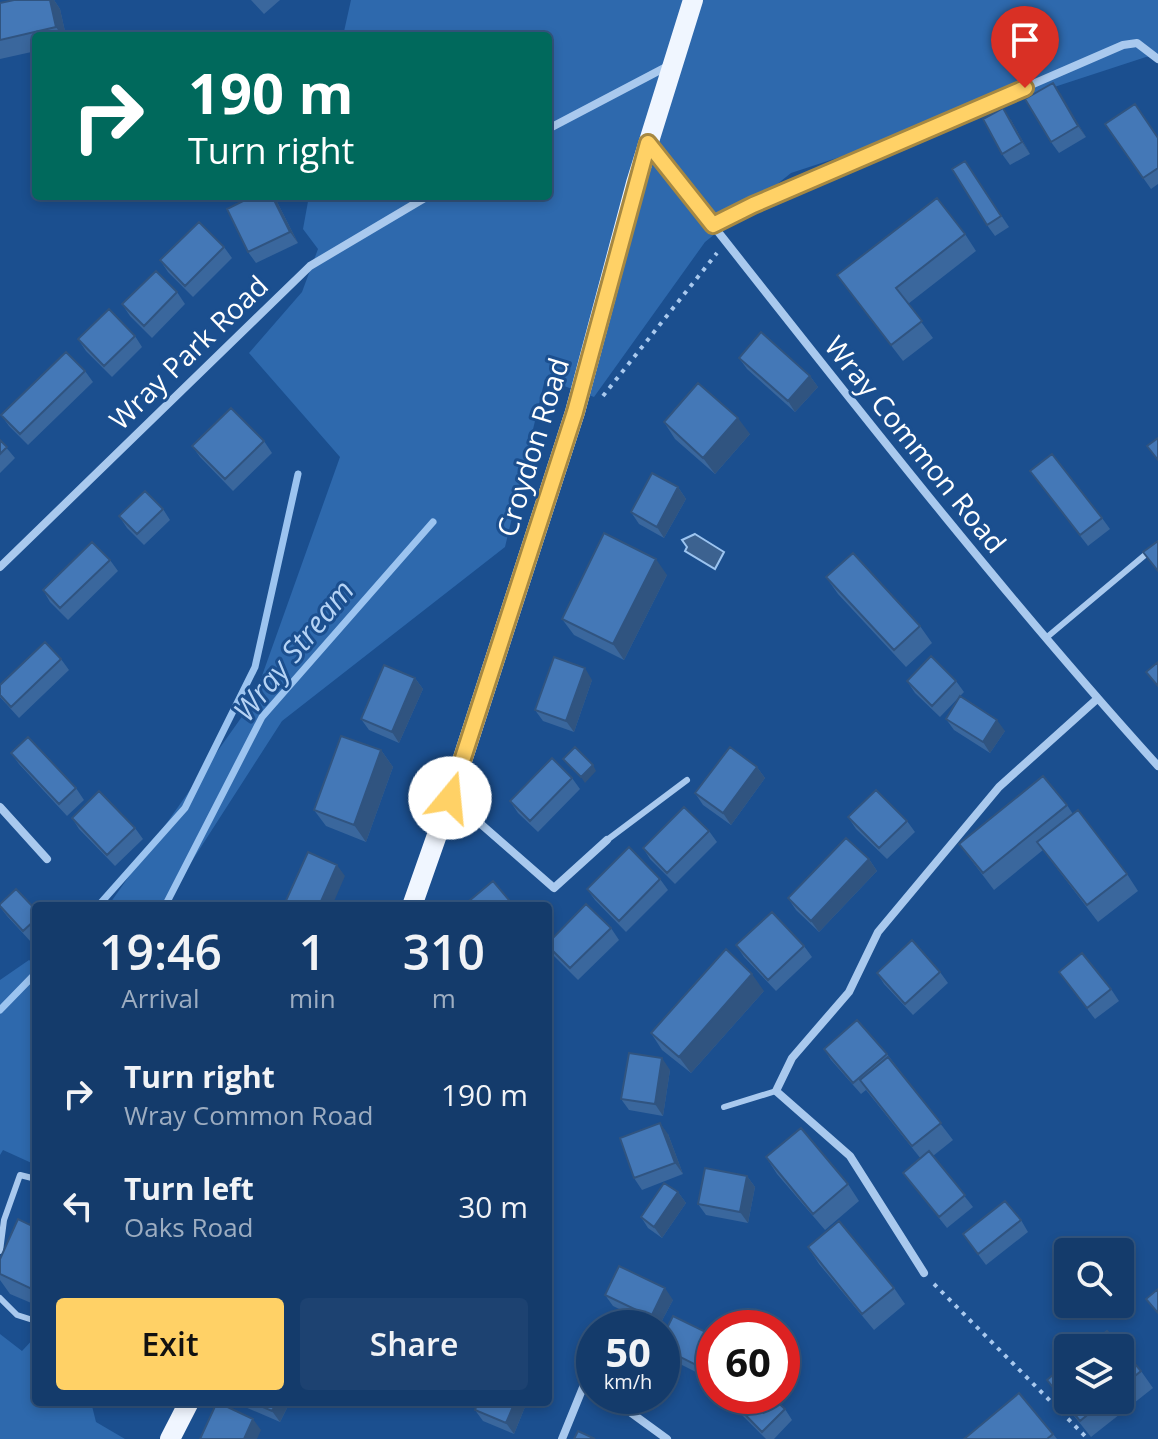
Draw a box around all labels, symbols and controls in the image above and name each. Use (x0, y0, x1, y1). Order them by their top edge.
pin (991, 6, 1059, 88)
icon: arrive (1003, 18, 1047, 62)
text: 190 m (188, 54, 354, 130)
icon: right (56, 64, 160, 168)
text: Turn right (188, 126, 354, 175)
street label: Wray Park Road (100, 267, 276, 437)
street label: Wray Common Road (817, 328, 1015, 560)
street label: Croydon Road (487, 353, 577, 541)
water label: Wray Stream (223, 571, 363, 729)
position arrow (408, 756, 492, 840)
text: 19:46 (99, 919, 222, 984)
text: 1 (299, 919, 326, 984)
text: 310 (403, 919, 485, 984)
text: Arrival (121, 980, 200, 1016)
text: min (289, 980, 336, 1016)
text: m (432, 980, 456, 1016)
text: Turn right (124, 1056, 275, 1097)
icon: right (56, 1072, 100, 1116)
text: 190 m (441, 1074, 528, 1115)
text: Wray Common Road (124, 1097, 373, 1133)
text: Turn left (124, 1168, 254, 1209)
icon: left (56, 1184, 100, 1228)
text: 30 m (458, 1186, 528, 1227)
text: Oaks Road (124, 1209, 254, 1245)
map controls (1054, 1238, 1134, 1414)
button: search (1054, 1238, 1134, 1318)
button: Exit (56, 1298, 284, 1390)
button: Share (300, 1298, 528, 1390)
speed limit sign: 60 (696, 1310, 800, 1414)
text: 50 (605, 1324, 651, 1379)
button: layers (1054, 1334, 1134, 1414)
text: km/h (604, 1368, 652, 1395)

